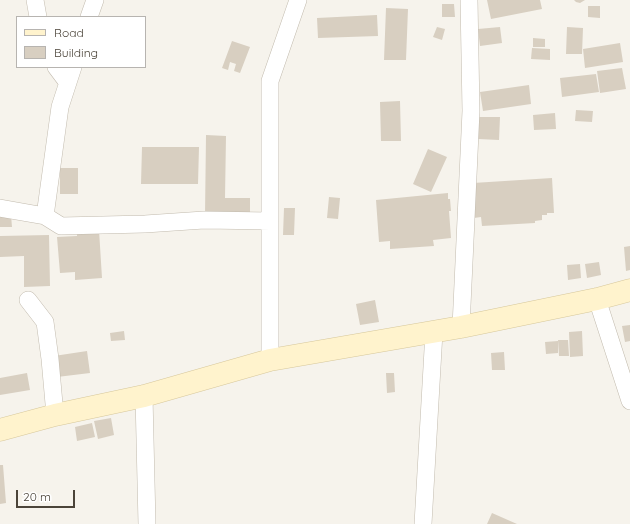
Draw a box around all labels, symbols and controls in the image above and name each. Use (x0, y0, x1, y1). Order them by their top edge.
legend (16, 16, 146, 68)
text: Road (54, 25, 84, 40)
text: Building (54, 45, 98, 60)
scale bar (18, 482, 77, 508)
text: 20 m (23, 489, 51, 504)

